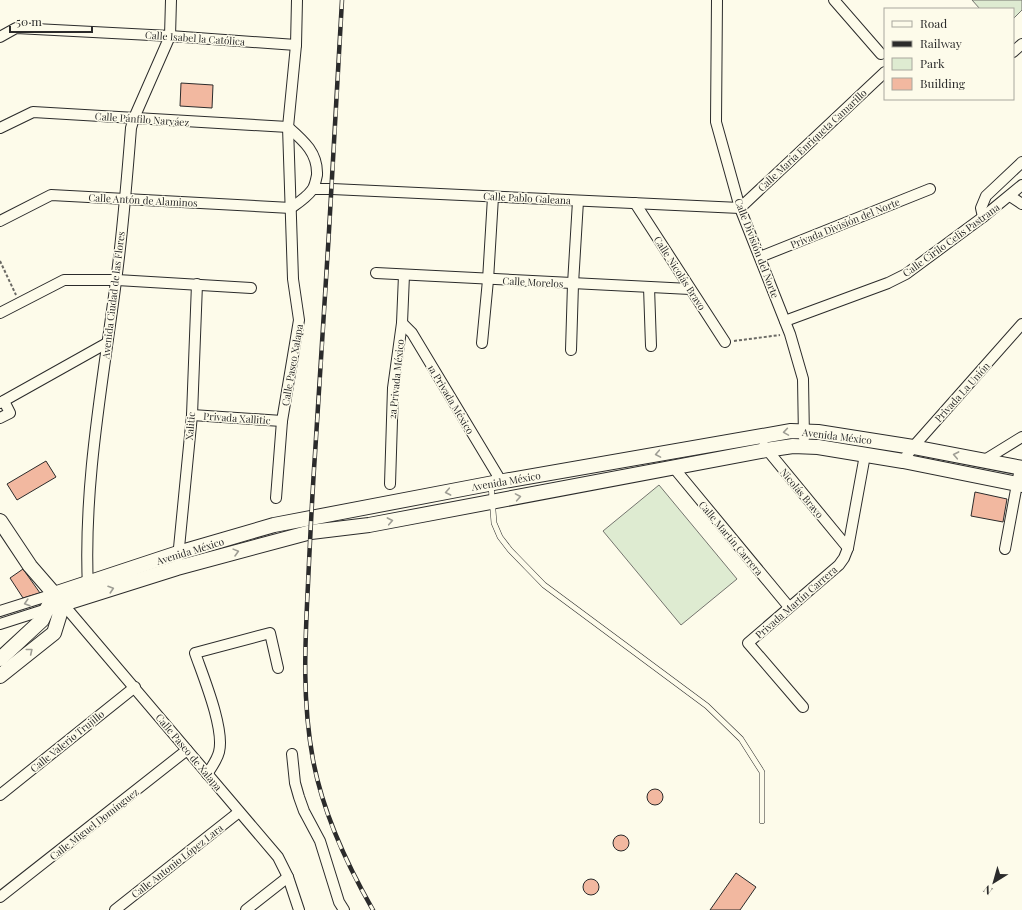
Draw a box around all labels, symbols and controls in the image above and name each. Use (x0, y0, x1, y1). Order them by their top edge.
scale bar (10, 8, 92, 34)
legend (884, 8, 1014, 100)
text: 50 m (16, 13, 42, 29)
text: Road (920, 15, 947, 31)
street label: Calle Isabel la Católica (145, 28, 245, 48)
text: Railway (920, 35, 962, 51)
text: Park (920, 55, 945, 71)
text: Building (920, 75, 966, 91)
street label: Calle María Enriqueta Camarillo (754, 85, 870, 194)
street label: Calle Pánfilo Narváez (94, 109, 190, 129)
street label: Calle Pablo Galeana (483, 189, 571, 207)
street label: Calle Antón de Alaminos (88, 190, 198, 210)
street label: Privada División del Norte (788, 195, 902, 251)
street label: Calle División del Norte (731, 196, 783, 300)
street label: Calle Cirilo Celis Pastrana (900, 200, 1002, 280)
street label: Avenida Ciudad de las Flores (98, 230, 128, 361)
street label: Calle Nicolás Bravo (651, 233, 710, 313)
street label: Calle Morelos (502, 273, 564, 291)
street label: Calle Paseo Xalapa (278, 323, 306, 407)
street label: 2a Privada México (385, 338, 407, 420)
street label: Privada La Unión (931, 359, 993, 425)
street label: 1a Privada México (425, 361, 478, 437)
street label: Privada Xallitic (203, 409, 271, 427)
street label: Xalitic (182, 411, 198, 441)
street label: Avenida México (800, 425, 873, 447)
one-way arrow (783, 427, 789, 436)
one-way arrow (655, 450, 661, 458)
one-way arrow (953, 452, 959, 460)
street label: Nicolás Bravo (777, 465, 827, 521)
street label: Avenida México (469, 468, 542, 494)
one-way arrow (445, 487, 451, 496)
one-way arrow (515, 493, 521, 501)
street label: Calle Martín Carrera (696, 498, 766, 578)
one-way arrow (387, 518, 394, 526)
street label: Avenida México (153, 534, 226, 568)
one-way arrow (232, 548, 239, 557)
street label: Privada Martín Carrera (752, 563, 840, 641)
one-way arrow (108, 585, 115, 594)
one-way arrow (24, 598, 31, 607)
one-way arrow (26, 649, 33, 656)
street label: Calle Valerio Trujillo (27, 706, 107, 775)
street label: Calle Paseo de Xalapa (153, 711, 225, 793)
street label: Calle Miguel Domínguez (47, 785, 142, 863)
street label: Calle Antonio López Lara (128, 821, 226, 901)
north arrow (974, 862, 1014, 902)
text: N (980, 882, 995, 899)

